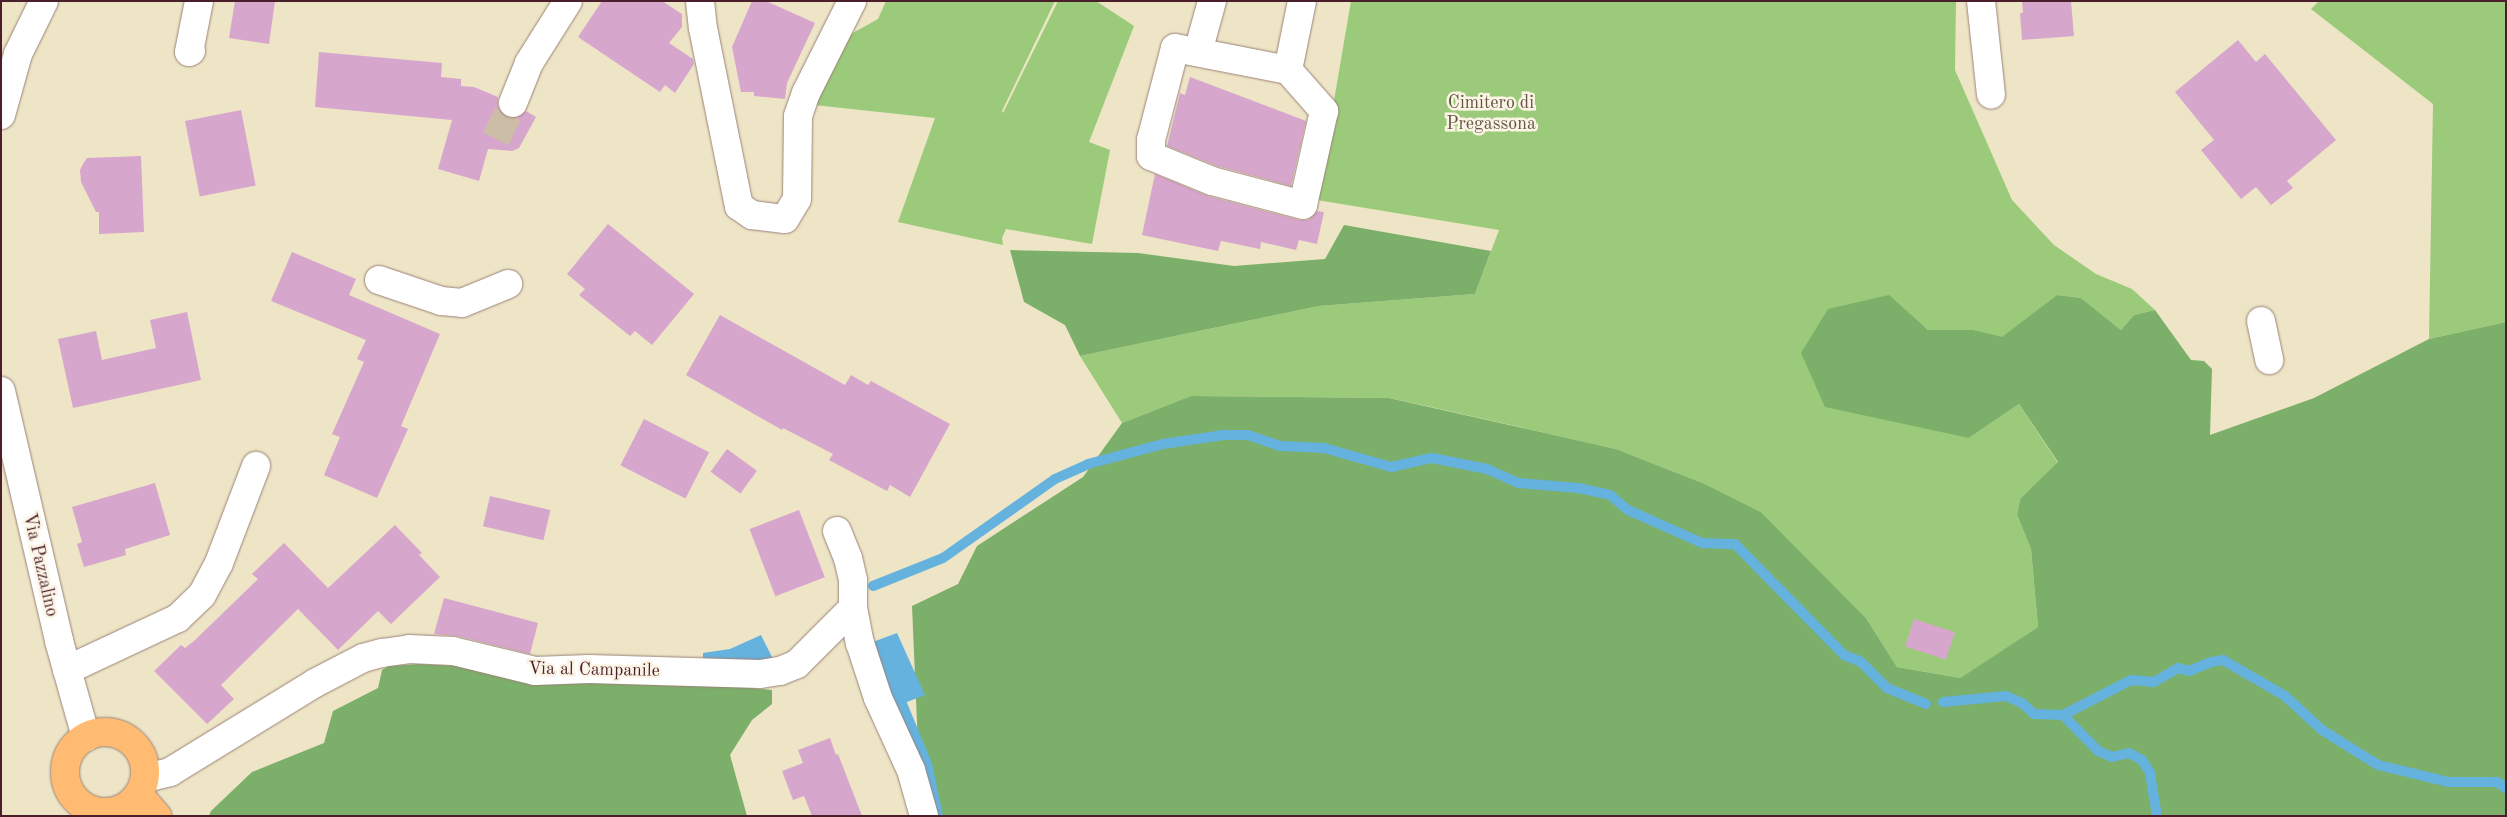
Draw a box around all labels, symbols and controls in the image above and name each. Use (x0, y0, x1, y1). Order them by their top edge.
park label: Cimitero di Pregassona (1446, 93, 1536, 136)
street label: Via Pazzalino (18, 511, 62, 619)
street label: Via al Campanile (528, 658, 660, 682)

